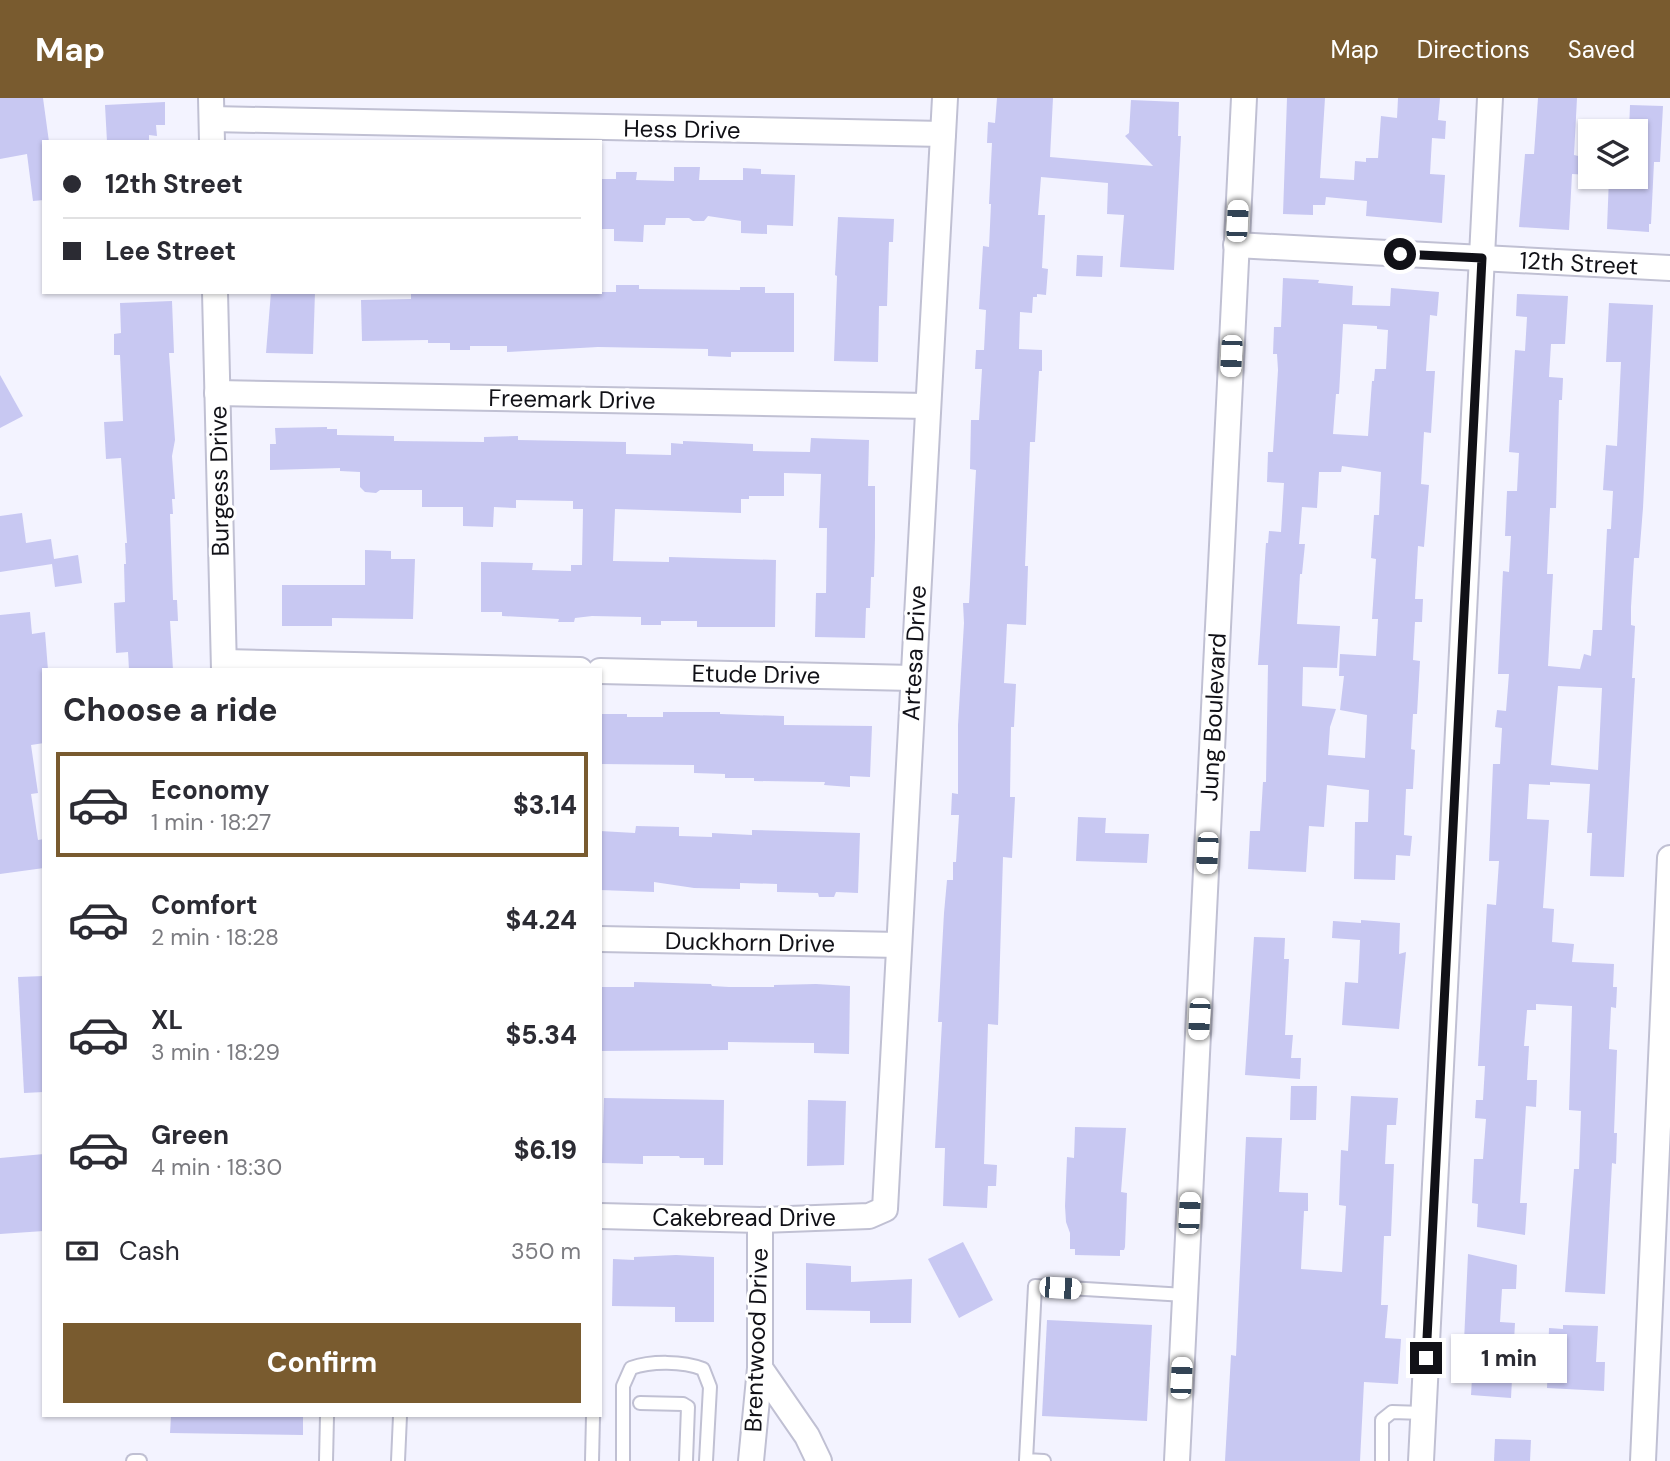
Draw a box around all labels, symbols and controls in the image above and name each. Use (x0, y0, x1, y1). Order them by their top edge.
text: Map (35, 28, 105, 71)
text: Map (1331, 34, 1379, 65)
text: Directions (1417, 34, 1530, 65)
text: Saved (1568, 34, 1635, 65)
street label: Hess Drive (623, 112, 741, 146)
map controls (1578, 119, 1648, 189)
button: layers (1578, 119, 1648, 189)
text: 12th Street (105, 167, 243, 201)
car (1226, 199, 1249, 243)
text: Lee Street (105, 234, 236, 268)
route start (1384, 238, 1416, 270)
street label: 12th Street (1519, 244, 1639, 282)
car (1220, 334, 1243, 378)
street label: Freemark Drive (488, 382, 656, 416)
street label: Burgess Drive (202, 405, 236, 557)
street label: Artesa Drive (895, 584, 933, 722)
street label: Jung Boulevard (1193, 632, 1233, 802)
street label: Etude Drive (691, 657, 821, 691)
text: Choose a ride (63, 689, 278, 731)
icon: car (67, 773, 130, 836)
text: Economy (151, 773, 269, 807)
text: $3.14 (513, 788, 577, 822)
text: 1 min · 18:27 (151, 807, 271, 837)
car (1196, 831, 1219, 875)
icon: car (67, 888, 130, 951)
text: Comfort (151, 888, 257, 922)
text: $4.24 (506, 903, 577, 937)
text: 2 min · 18:28 (151, 922, 279, 952)
street label: Duckhorn Drive (665, 925, 835, 959)
car (1188, 997, 1211, 1041)
icon: car (67, 1003, 130, 1066)
text: XL (151, 1003, 183, 1037)
text: $5.34 (506, 1018, 577, 1052)
text: 3 min · 18:29 (151, 1037, 280, 1067)
icon: car (67, 1118, 130, 1181)
text: Green (151, 1118, 229, 1152)
text: $6.19 (514, 1133, 577, 1167)
text: 4 min · 18:30 (151, 1152, 282, 1182)
car (1178, 1191, 1201, 1235)
street label: Cakebread Drive (652, 1202, 836, 1233)
icon: cash (63, 1232, 101, 1270)
text: Cash (119, 1234, 180, 1268)
text: 350 m (511, 1236, 581, 1266)
street label: Brentwood Drive (737, 1247, 775, 1433)
car (1039, 1276, 1082, 1300)
button: Confirm (63, 1323, 581, 1403)
callout: 1 min (1450, 1334, 1566, 1382)
route end (1410, 1342, 1442, 1374)
text: 1 min (1481, 1343, 1537, 1373)
car (1170, 1356, 1193, 1400)

